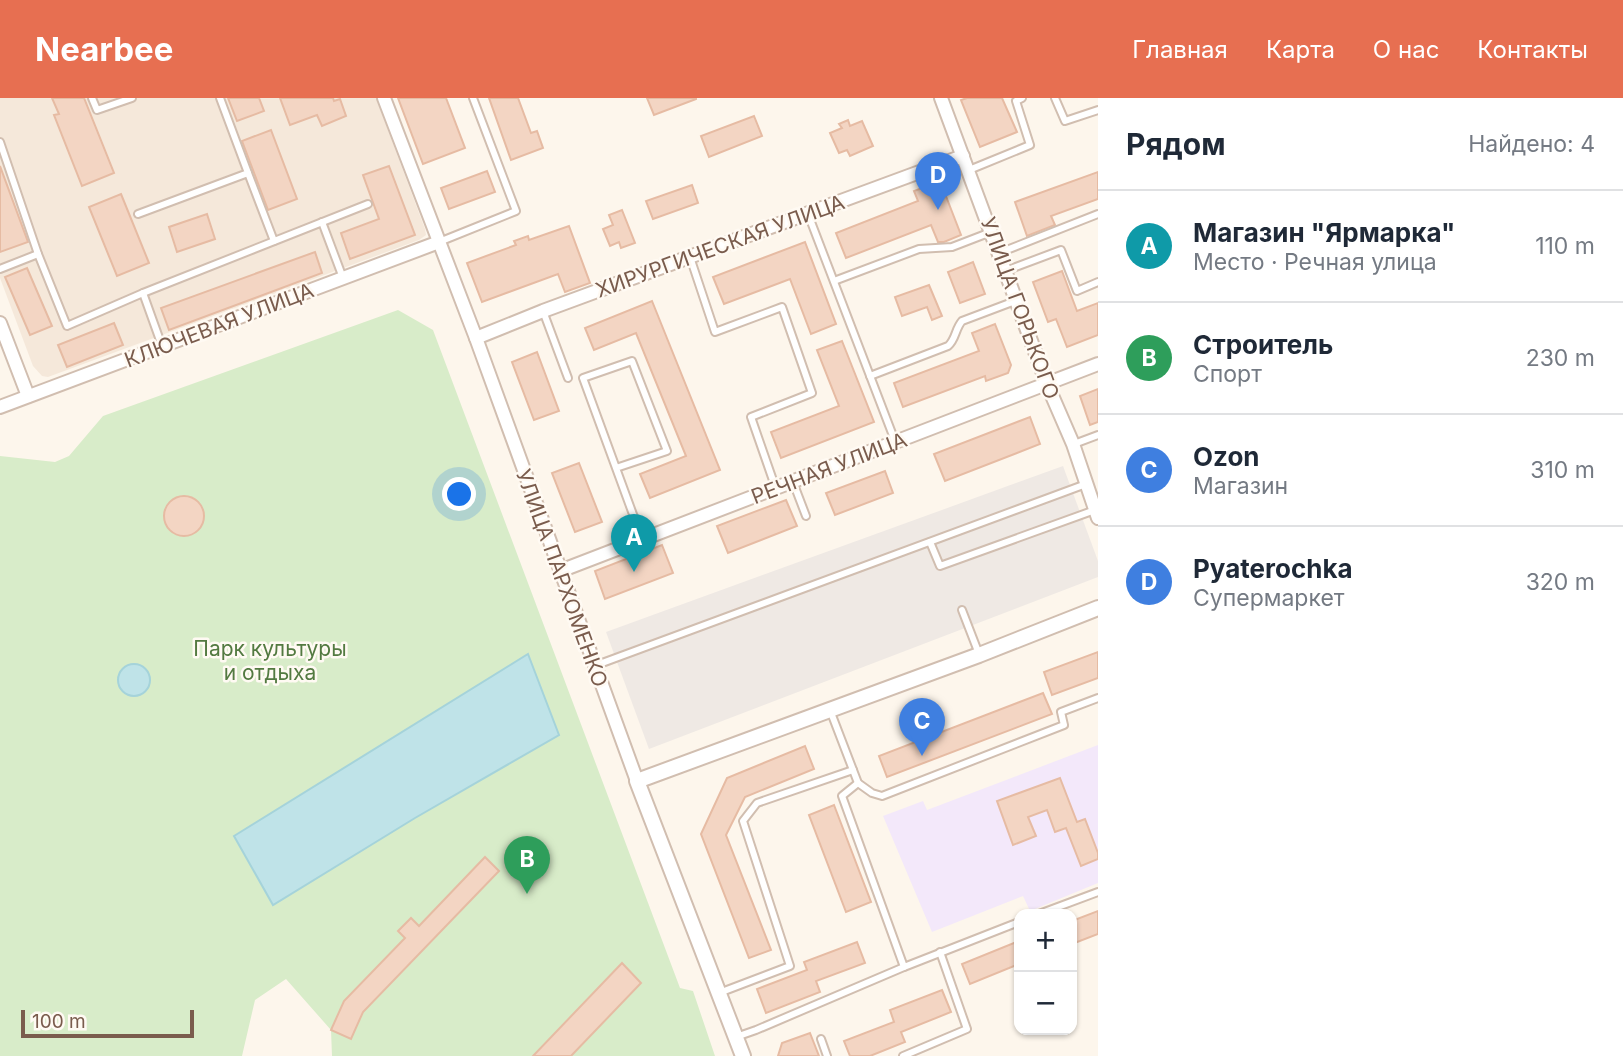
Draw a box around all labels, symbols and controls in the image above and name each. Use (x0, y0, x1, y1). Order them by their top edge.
text: Nearbee (35, 29, 173, 69)
text: Главная (1132, 35, 1228, 64)
text: Карта (1266, 35, 1335, 64)
text: О нас (1373, 35, 1439, 64)
text: Контакты (1477, 35, 1588, 64)
text: Рядом (1126, 126, 1226, 162)
text: Найдено: 4 (1468, 130, 1595, 158)
pin: D (915, 152, 961, 210)
street label: ХИРУРГИЧЕСКАЯ УЛИЦА (592, 189, 848, 303)
street label: УЛИЦА ГОРЬКОГО (975, 214, 1065, 402)
text: Магазин "Ярмарка" (1193, 217, 1455, 248)
text: A (1140, 232, 1158, 260)
text: 110 m (1535, 232, 1595, 260)
text: Место · Речная улица (1193, 248, 1437, 276)
street label: КЛЮЧЕВАЯ УЛИЦА (121, 277, 317, 373)
text: Строитель (1193, 329, 1333, 360)
text: B (1141, 344, 1157, 372)
text: 230 m (1526, 344, 1595, 372)
text: Спорт (1193, 360, 1262, 388)
street label: РЕЧНАЯ УЛИЦА (748, 427, 910, 509)
text: Ozon (1193, 441, 1260, 472)
text: C (1140, 456, 1158, 484)
text: 310 m (1530, 456, 1595, 484)
street label: УЛИЦА ПАРХОМЕНКО (511, 466, 613, 690)
text: Магазин (1193, 472, 1288, 500)
your location (442, 477, 476, 511)
pin: A (611, 514, 657, 572)
text: Pyaterochka (1193, 553, 1353, 584)
text: D (1141, 568, 1157, 596)
text: 320 m (1526, 568, 1595, 596)
text: Супермаркет (1193, 584, 1345, 612)
park label: Парк культуры и отдыха (193, 636, 347, 685)
pin: C (899, 698, 945, 756)
pin: B (504, 836, 550, 894)
map controls (1014, 909, 1077, 1035)
button: + (1014, 909, 1077, 972)
button: − (1014, 972, 1077, 1035)
scale bar (21, 1007, 194, 1039)
text: 100 m (32, 1010, 86, 1033)

